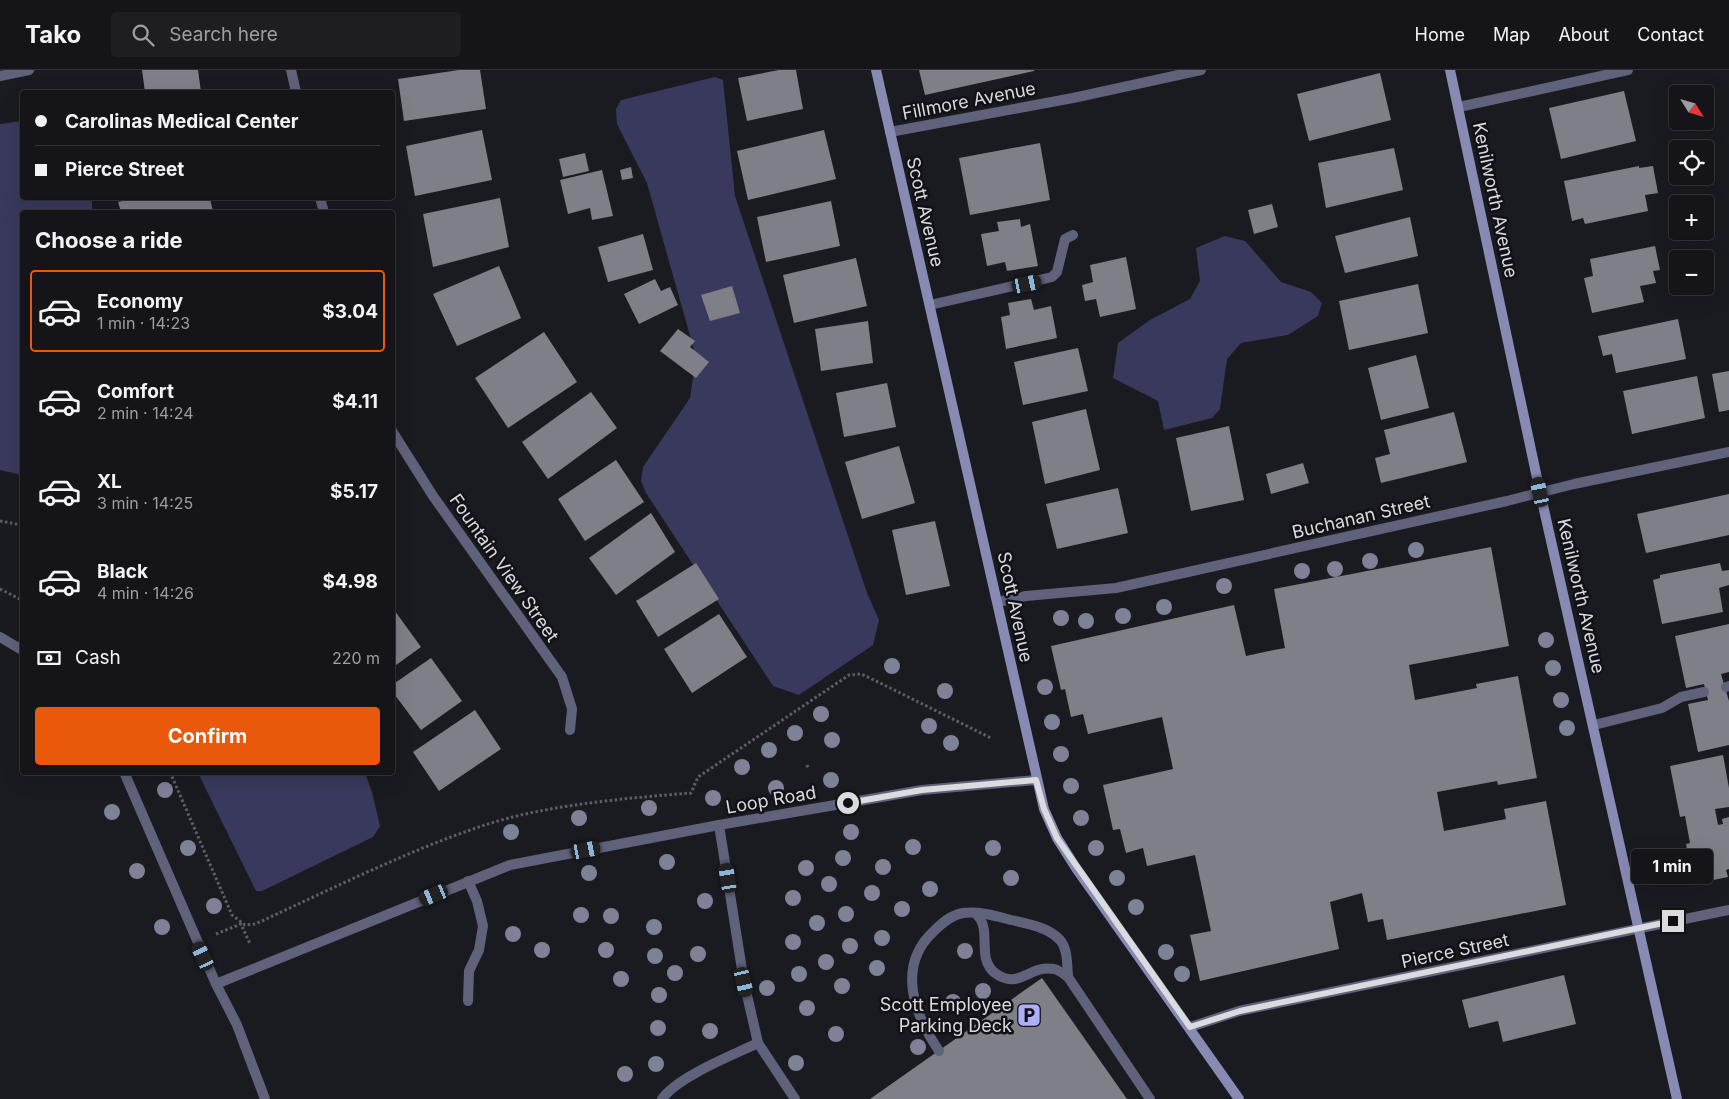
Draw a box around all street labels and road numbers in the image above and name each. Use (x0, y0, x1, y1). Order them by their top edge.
street label: Fillmore Avenue (900, 77, 1037, 124)
street label: Kenilworth Avenue (1469, 120, 1522, 280)
street label: Scott Avenue (903, 155, 948, 269)
street label: Fountain View Street (445, 490, 563, 646)
street label: Buchanan Street (1290, 490, 1432, 543)
street label: Kenilworth Avenue (1553, 516, 1610, 675)
street label: Scott Avenue (994, 550, 1037, 664)
street label: Loop Road (724, 781, 818, 818)
street label: Pierce Street (1399, 929, 1511, 972)

